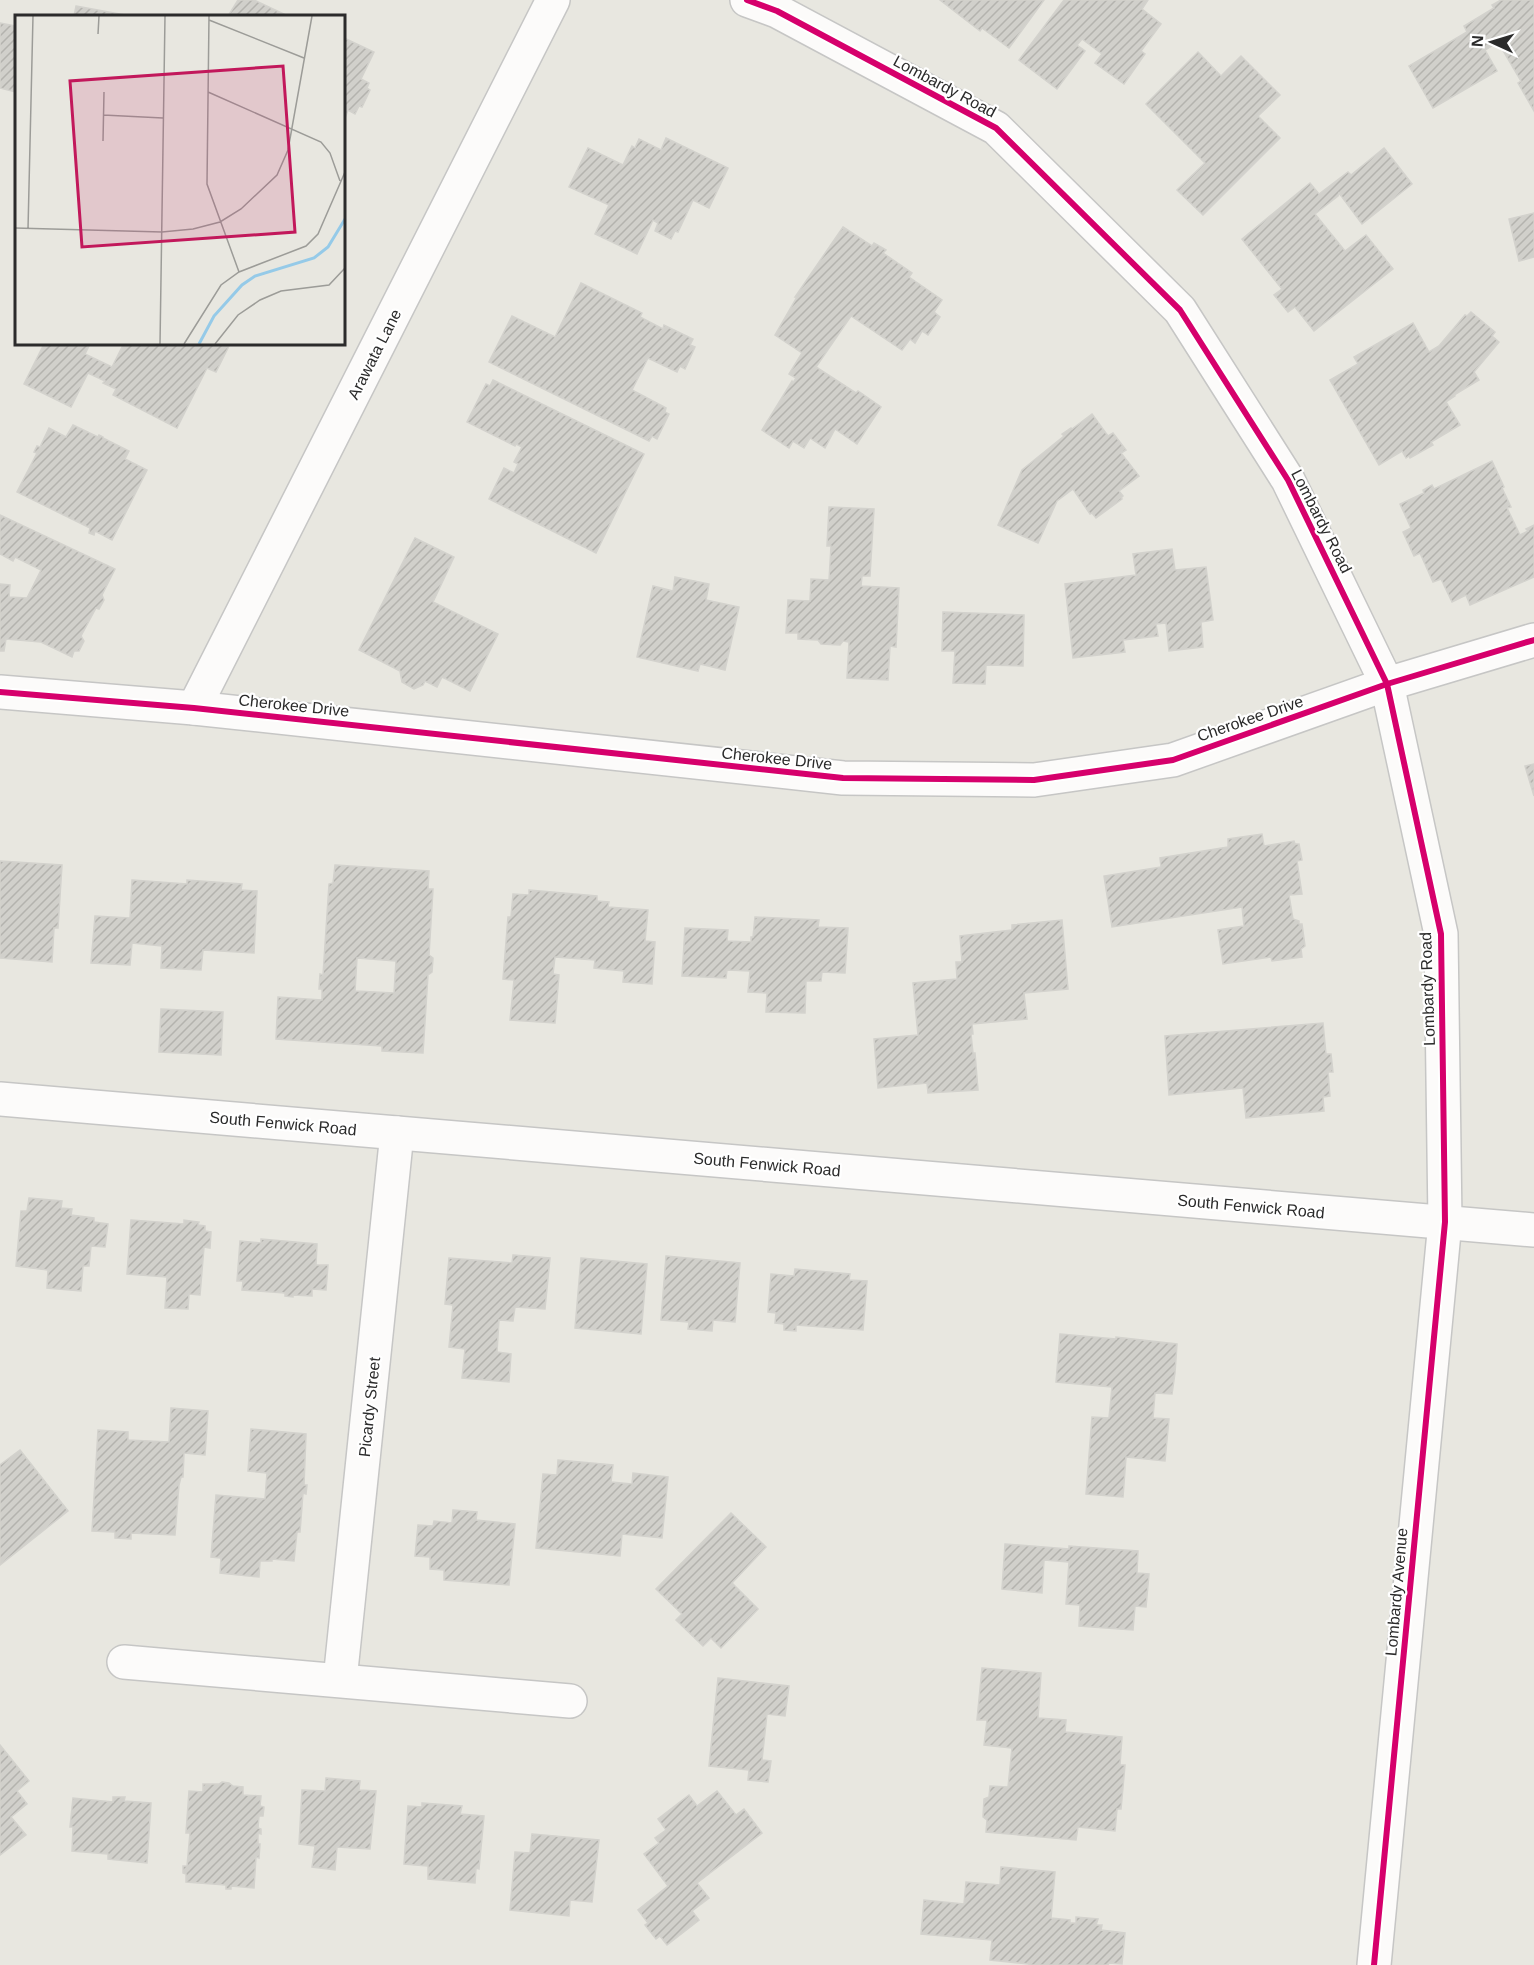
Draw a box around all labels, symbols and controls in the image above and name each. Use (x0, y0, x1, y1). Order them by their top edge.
north arrow (1462, 12, 1522, 72)
inset map (15, 15, 345, 345)
text: N (1469, 35, 1486, 47)
street label: Lombardy Road (891, 52, 999, 121)
street label: Arawata Lane (344, 306, 404, 402)
street label: Lombardy Road (1288, 467, 1355, 576)
street label: Cherokee Drive (238, 691, 350, 720)
street label: Cherokee Drive (1195, 692, 1306, 745)
street label: Cherokee Drive (721, 744, 833, 773)
street label: Lombardy Road (1417, 932, 1438, 1046)
street label: South Fenwick Road (209, 1109, 357, 1138)
street label: South Fenwick Road (693, 1150, 841, 1179)
street label: South Fenwick Road (1177, 1192, 1325, 1221)
street label: Picardy Street (356, 1356, 383, 1458)
street label: Lombardy Avenue (1382, 1527, 1411, 1657)

